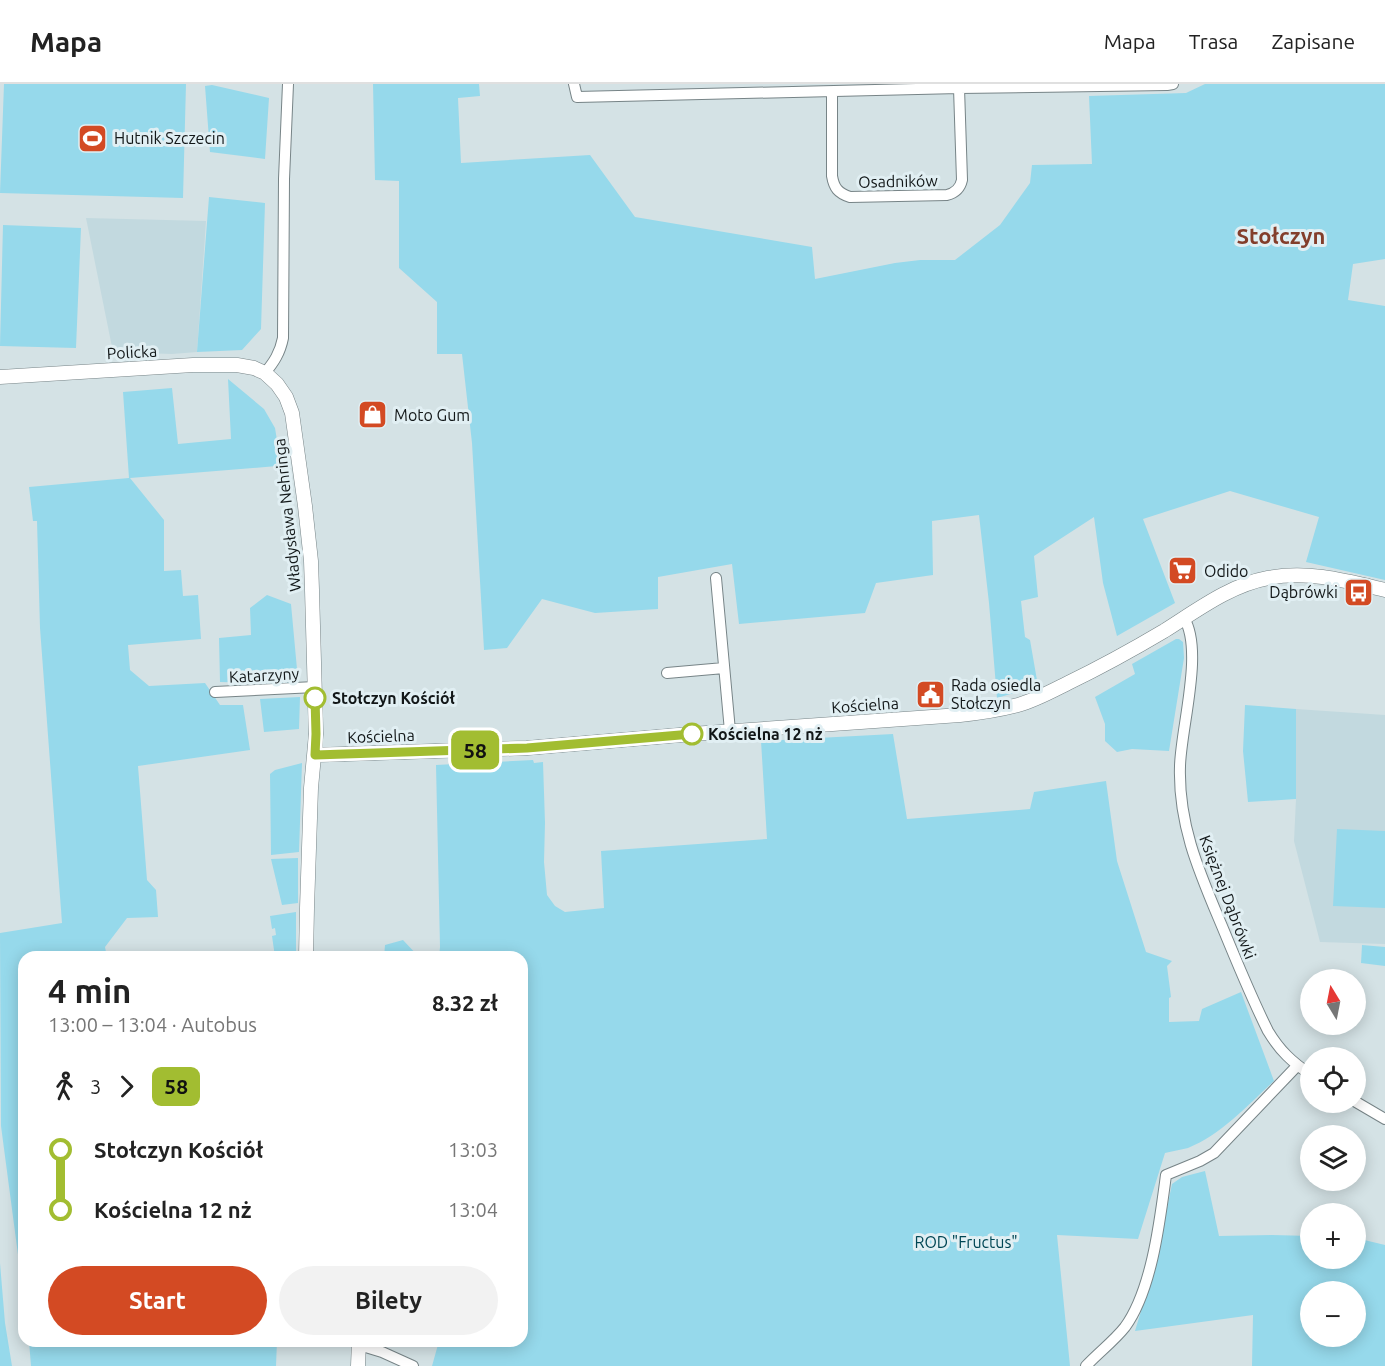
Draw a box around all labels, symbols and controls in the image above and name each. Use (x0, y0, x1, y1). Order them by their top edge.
text: Mapa (30, 26, 102, 57)
text: Mapa (1104, 29, 1156, 53)
text: Trasa (1189, 29, 1238, 53)
text: Zapisane (1271, 29, 1355, 53)
sports icon: Hutnik Szczecin (77, 122, 109, 154)
place label: Hutnik Szczecin (114, 129, 225, 147)
street label: Osadników (858, 171, 938, 191)
district label: Stołczyn (1237, 223, 1325, 248)
street label: Policka (106, 342, 158, 362)
shop icon: Moto Gum (357, 399, 389, 431)
place label: Moto Gum (394, 406, 470, 424)
street label: Władysława Nehringa (270, 437, 304, 593)
supermarket icon: Odido (1167, 555, 1199, 587)
place label: Odido (1204, 562, 1248, 580)
bus stop icon: Dąbrówki (1343, 576, 1375, 608)
place label: Dąbrówki (1269, 583, 1338, 601)
street label: Katarzyny (228, 664, 300, 686)
place label: Rada osiedla Stołczyn (951, 676, 1041, 712)
public building icon: Rada osiedla Stołczyn (914, 678, 946, 710)
marker: Stołczyn Kościół (304, 687, 326, 709)
place label: Stołczyn Kościół (332, 689, 456, 707)
street label: Kościelna (831, 694, 899, 716)
marker: Kościelna 12 nż (681, 723, 703, 745)
place label: Kościelna 12 nż (708, 725, 823, 743)
street label: Kościelna (347, 726, 415, 746)
line badge: 58 (448, 730, 502, 770)
text: 58 (463, 738, 487, 762)
street label: Księżnej Dąbrówki (1196, 833, 1260, 961)
north arrow (1300, 969, 1366, 1035)
map controls (1300, 969, 1366, 1347)
text: 4 min (48, 972, 131, 1009)
text: 8.32 zł (432, 990, 498, 1015)
text: 13:00 – 13:04 · Autobus (48, 1013, 257, 1036)
button: locate (1300, 1047, 1366, 1113)
icon: walk (48, 1070, 81, 1103)
icon: forward (110, 1070, 143, 1103)
text: 58 (164, 1074, 188, 1098)
text: 3 (90, 1075, 101, 1098)
button: layers (1300, 1125, 1366, 1191)
text: Stołczyn Kościół (94, 1137, 263, 1162)
text: 13:03 (448, 1138, 498, 1161)
text: Kościelna 12 nż (94, 1197, 252, 1222)
text: 13:04 (448, 1198, 498, 1221)
button: + (1300, 1203, 1366, 1269)
park label: ROD "Fructus" (914, 1233, 1018, 1251)
button: Start (48, 1266, 267, 1335)
button: Bilety (279, 1266, 498, 1335)
button: − (1300, 1281, 1366, 1347)

